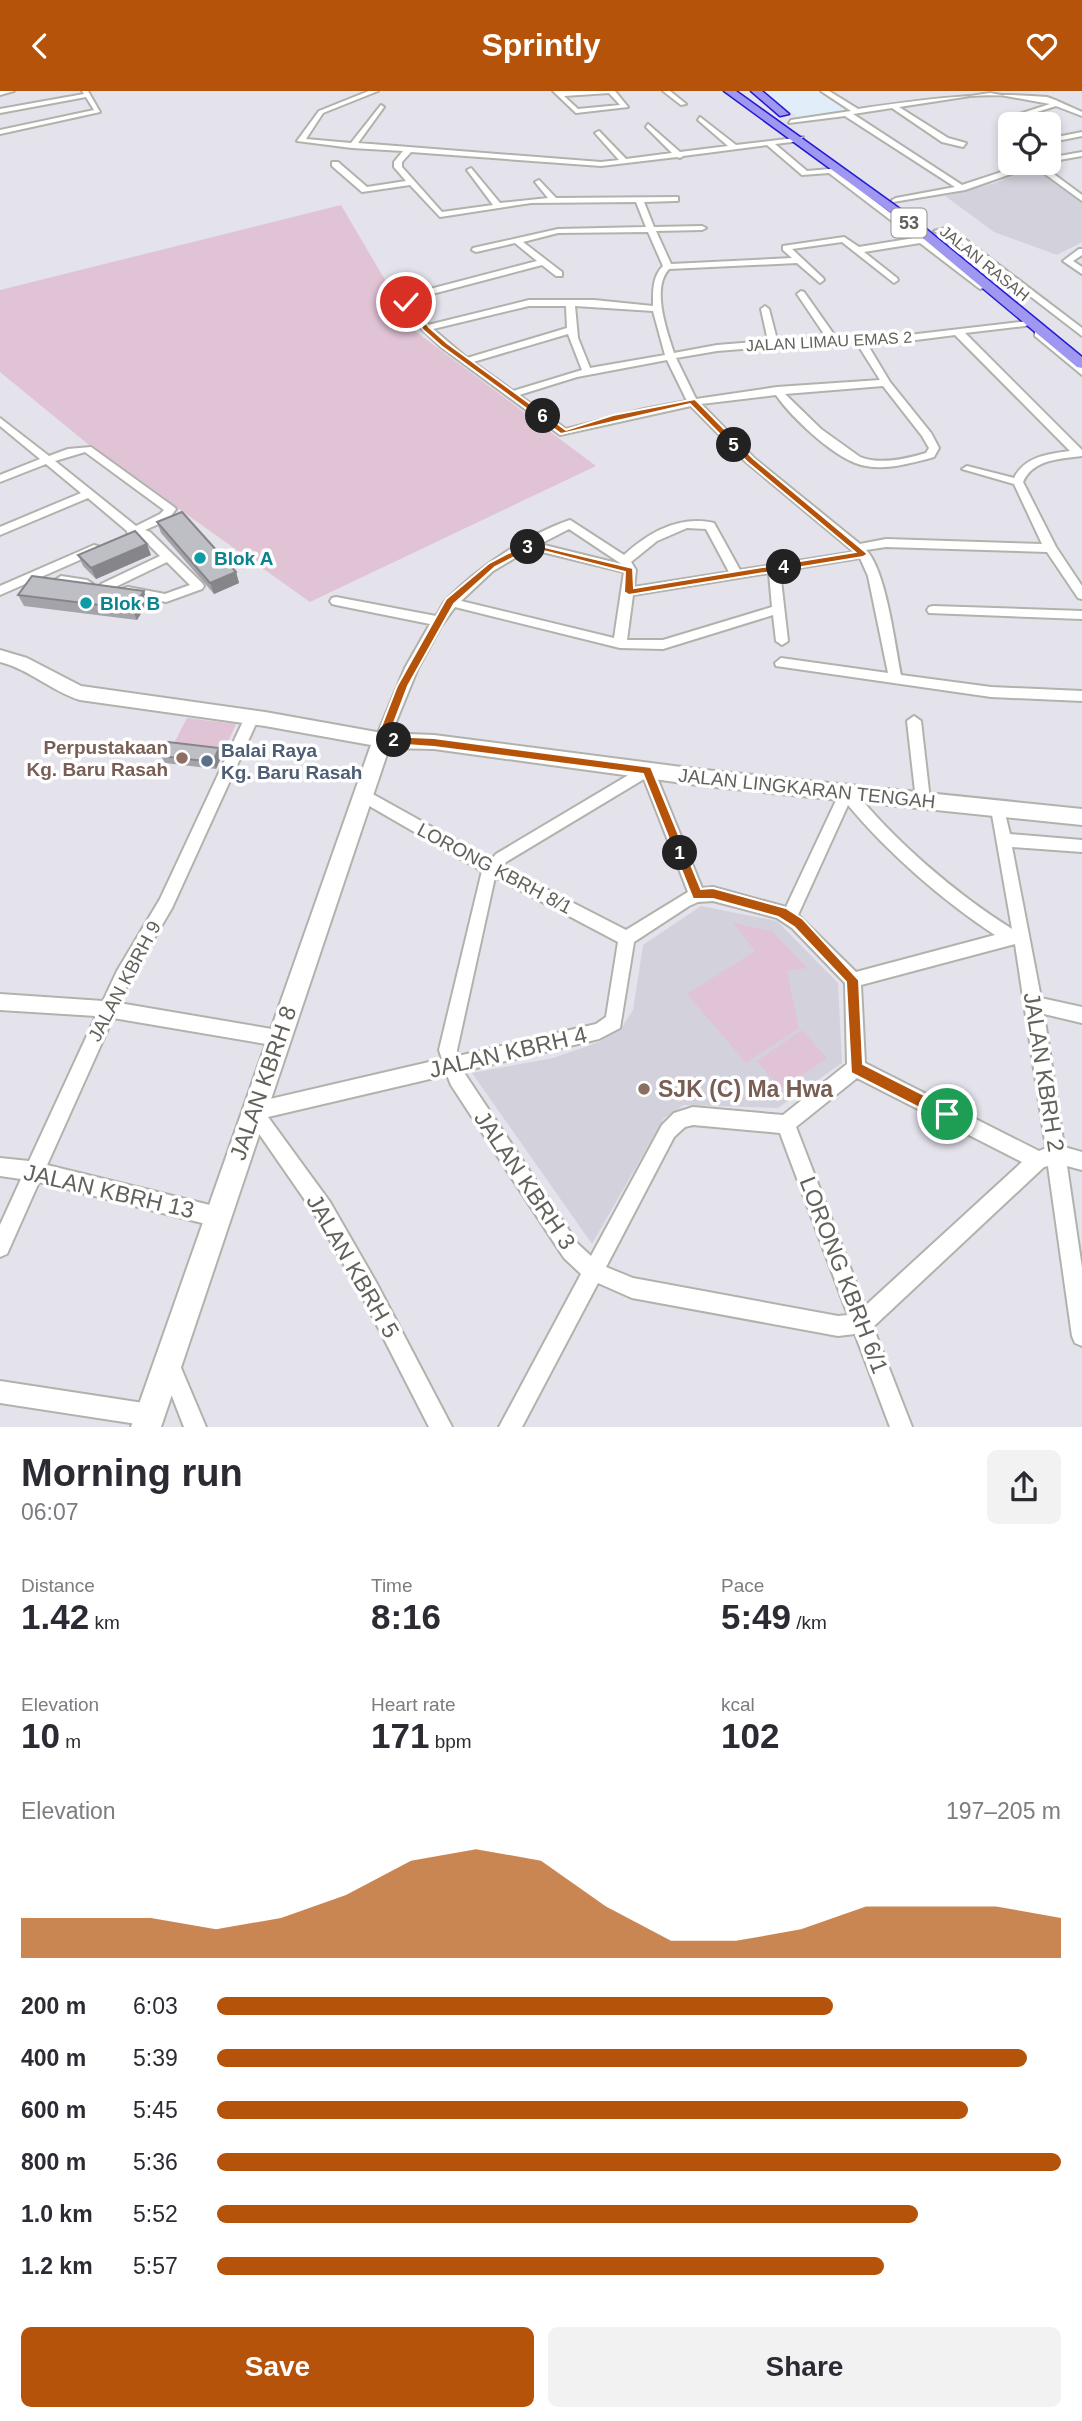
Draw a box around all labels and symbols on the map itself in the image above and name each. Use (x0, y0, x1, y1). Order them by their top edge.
road number: 53 (892, 209, 926, 237)
street label: JALAN RASAH (937, 222, 1033, 304)
pin (376, 272, 436, 332)
street label: JALAN LIMAU EMAS 2 (746, 329, 913, 354)
pin: 6 (526, 399, 560, 433)
pin: 5 (716, 427, 752, 463)
pin: 3 (510, 529, 546, 565)
place label: Blok A (214, 548, 274, 569)
pin: 4 (766, 549, 802, 585)
marker: Blok A (192, 550, 208, 566)
place label: Blok B (100, 593, 160, 614)
marker: Blok B (78, 595, 94, 611)
pin: 2 (376, 723, 412, 757)
place label: Perpustakaan Kg. Baru Rasah (27, 737, 168, 780)
place label: Balai Raya Kg. Baru Rasah (221, 740, 362, 783)
marker: Perpustakaan Kg. Baru Rasah (174, 750, 190, 766)
marker: Balai Raya Kg. Baru Rasah (199, 753, 215, 769)
street label: JALAN LINGKARAN TENGAH (677, 765, 937, 812)
street label: LORONG KBRH 8/1 (414, 819, 576, 918)
pin: 1 (662, 835, 698, 871)
street label: JALAN KBRH 9 (84, 918, 165, 1045)
street label: JALAN KBRH 2 (1019, 990, 1069, 1154)
street label: JALAN KBRH 8 (224, 1003, 302, 1163)
street label: JALAN KBRH 4 (427, 1021, 590, 1083)
place label: SJK (C) Ma Hwa (658, 1076, 833, 1102)
marker: SJK (C) Ma Hwa (636, 1081, 652, 1097)
pin (917, 1084, 977, 1144)
street label: JALAN KBRH 3 (469, 1106, 581, 1254)
street label: JALAN KBRH 13 (21, 1159, 197, 1223)
street label: LORONG KBRH 6/1 (795, 1173, 893, 1377)
street label: JALAN KBRH 5 (301, 1190, 405, 1342)

